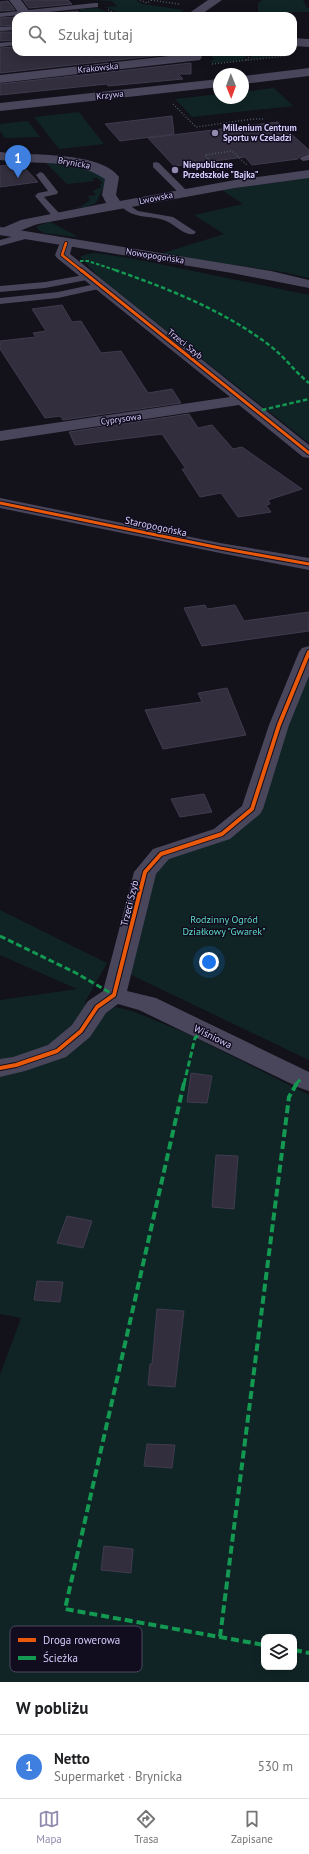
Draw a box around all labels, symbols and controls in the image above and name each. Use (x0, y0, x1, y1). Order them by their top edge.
search box (12, 12, 297, 56)
icon: search (26, 23, 48, 45)
text: Szukaj tutaj (58, 25, 133, 44)
street label: Krakowska (77, 60, 119, 75)
north arrow (213, 68, 249, 104)
street label: Krzywa (96, 88, 124, 101)
place label: Millenium Centrum Sportu w Czeladzi (223, 122, 297, 143)
marker: Millenium Centrum Sportu w Czeladzi (210, 128, 220, 138)
pin: 1 (5, 145, 31, 178)
street label: Brynicka (57, 154, 91, 171)
place label: Niepubliczne Przedszkole "Bajka" (183, 159, 259, 180)
marker: Niepubliczne Przedszkole "Bajka" (170, 165, 180, 175)
street label: Lwowska (138, 189, 174, 206)
street label: Nowopogońska (125, 245, 185, 266)
street label: Trzeci Szyb (165, 326, 205, 361)
street label: Cyprysowa (100, 410, 142, 427)
street label: Staropogońska (124, 514, 188, 539)
street label: Trzeci Szyb (118, 879, 141, 927)
park label: Rodzinny Ogród Działkowy "Gwarek" (183, 913, 265, 938)
your location (199, 952, 219, 972)
street label: Wiśniowa (192, 1022, 234, 1051)
legend (10, 1626, 142, 1672)
text: Droga rowerowa (43, 1633, 120, 1647)
map controls (261, 1634, 297, 1670)
button: layers (261, 1634, 297, 1670)
text: Ścieżka (43, 1651, 78, 1665)
text: W pobliżu (16, 1697, 88, 1719)
text: Netto (54, 1749, 90, 1768)
text: 1 (25, 1758, 33, 1775)
text: 530 m (258, 1758, 293, 1775)
text: Supermarket · Brynicka (54, 1768, 182, 1785)
tab: Mapa (36, 1808, 62, 1846)
tab: Trasa (134, 1808, 158, 1846)
tab: Zapisane (231, 1808, 273, 1846)

